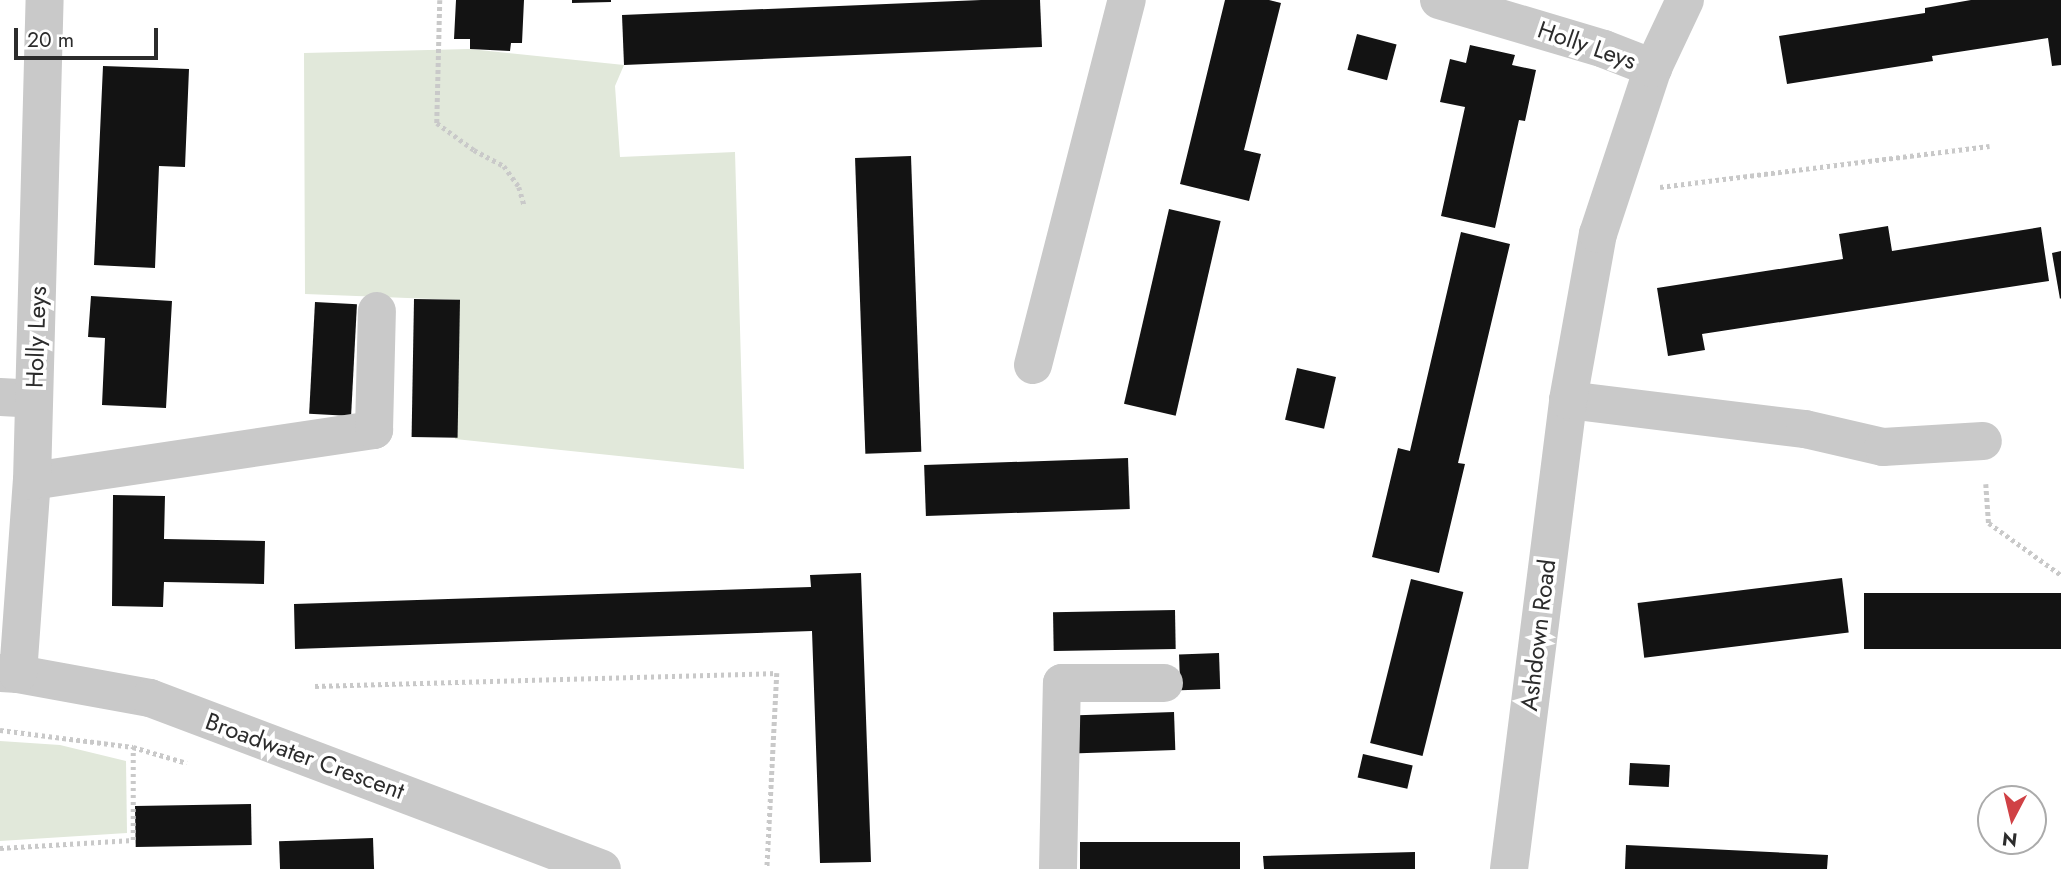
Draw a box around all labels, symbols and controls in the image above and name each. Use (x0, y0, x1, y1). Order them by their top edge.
scale bar (18, 14, 161, 58)
street label: Holly Leys (1534, 15, 1640, 75)
text: 20 m (27, 25, 74, 55)
street label: Holly Leys (20, 285, 52, 389)
street label: Ashdown Road (1514, 558, 1562, 712)
street label: Broadwater Crescent (202, 707, 408, 805)
north arrow (1977, 785, 2047, 855)
text: N (2000, 825, 2019, 854)

